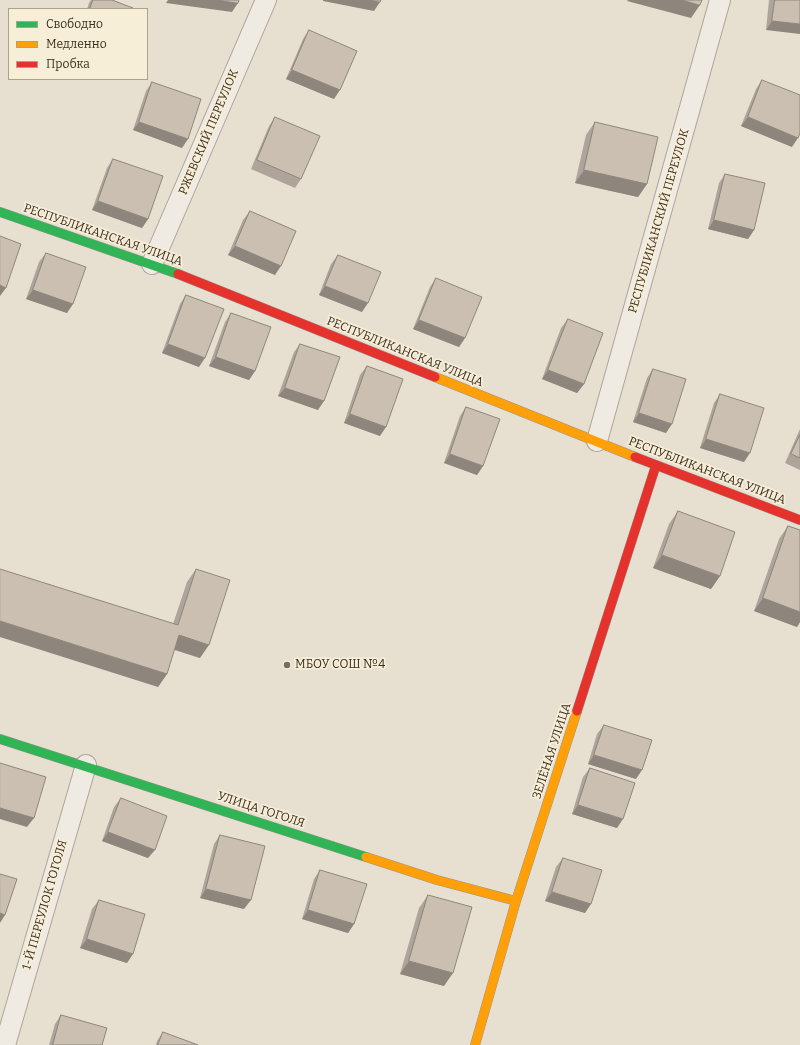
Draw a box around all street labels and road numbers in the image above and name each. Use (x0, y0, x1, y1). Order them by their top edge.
street label: РЖЕВСКИЙ ПЕРЕУЛОК (176, 67, 242, 197)
street label: РЕСПУБЛИКАНСКИЙ ПЕРЕУЛОК (626, 127, 692, 315)
street label: РЕСПУБЛИКАНСКАЯ УЛИЦА (21, 201, 185, 269)
street label: РЕСПУБЛИКАНСКАЯ УЛИЦА (325, 314, 485, 390)
street label: РЕСПУБЛИКАНСКАЯ УЛИЦА (626, 434, 788, 508)
street label: ЗЕЛЁНАЯ УЛИЦА (530, 701, 574, 801)
street label: УЛИЦА ГОГОЛЯ (215, 789, 307, 831)
street label: 1-Й ПЕРЕУЛОК ГОГОЛЯ (20, 838, 70, 972)

